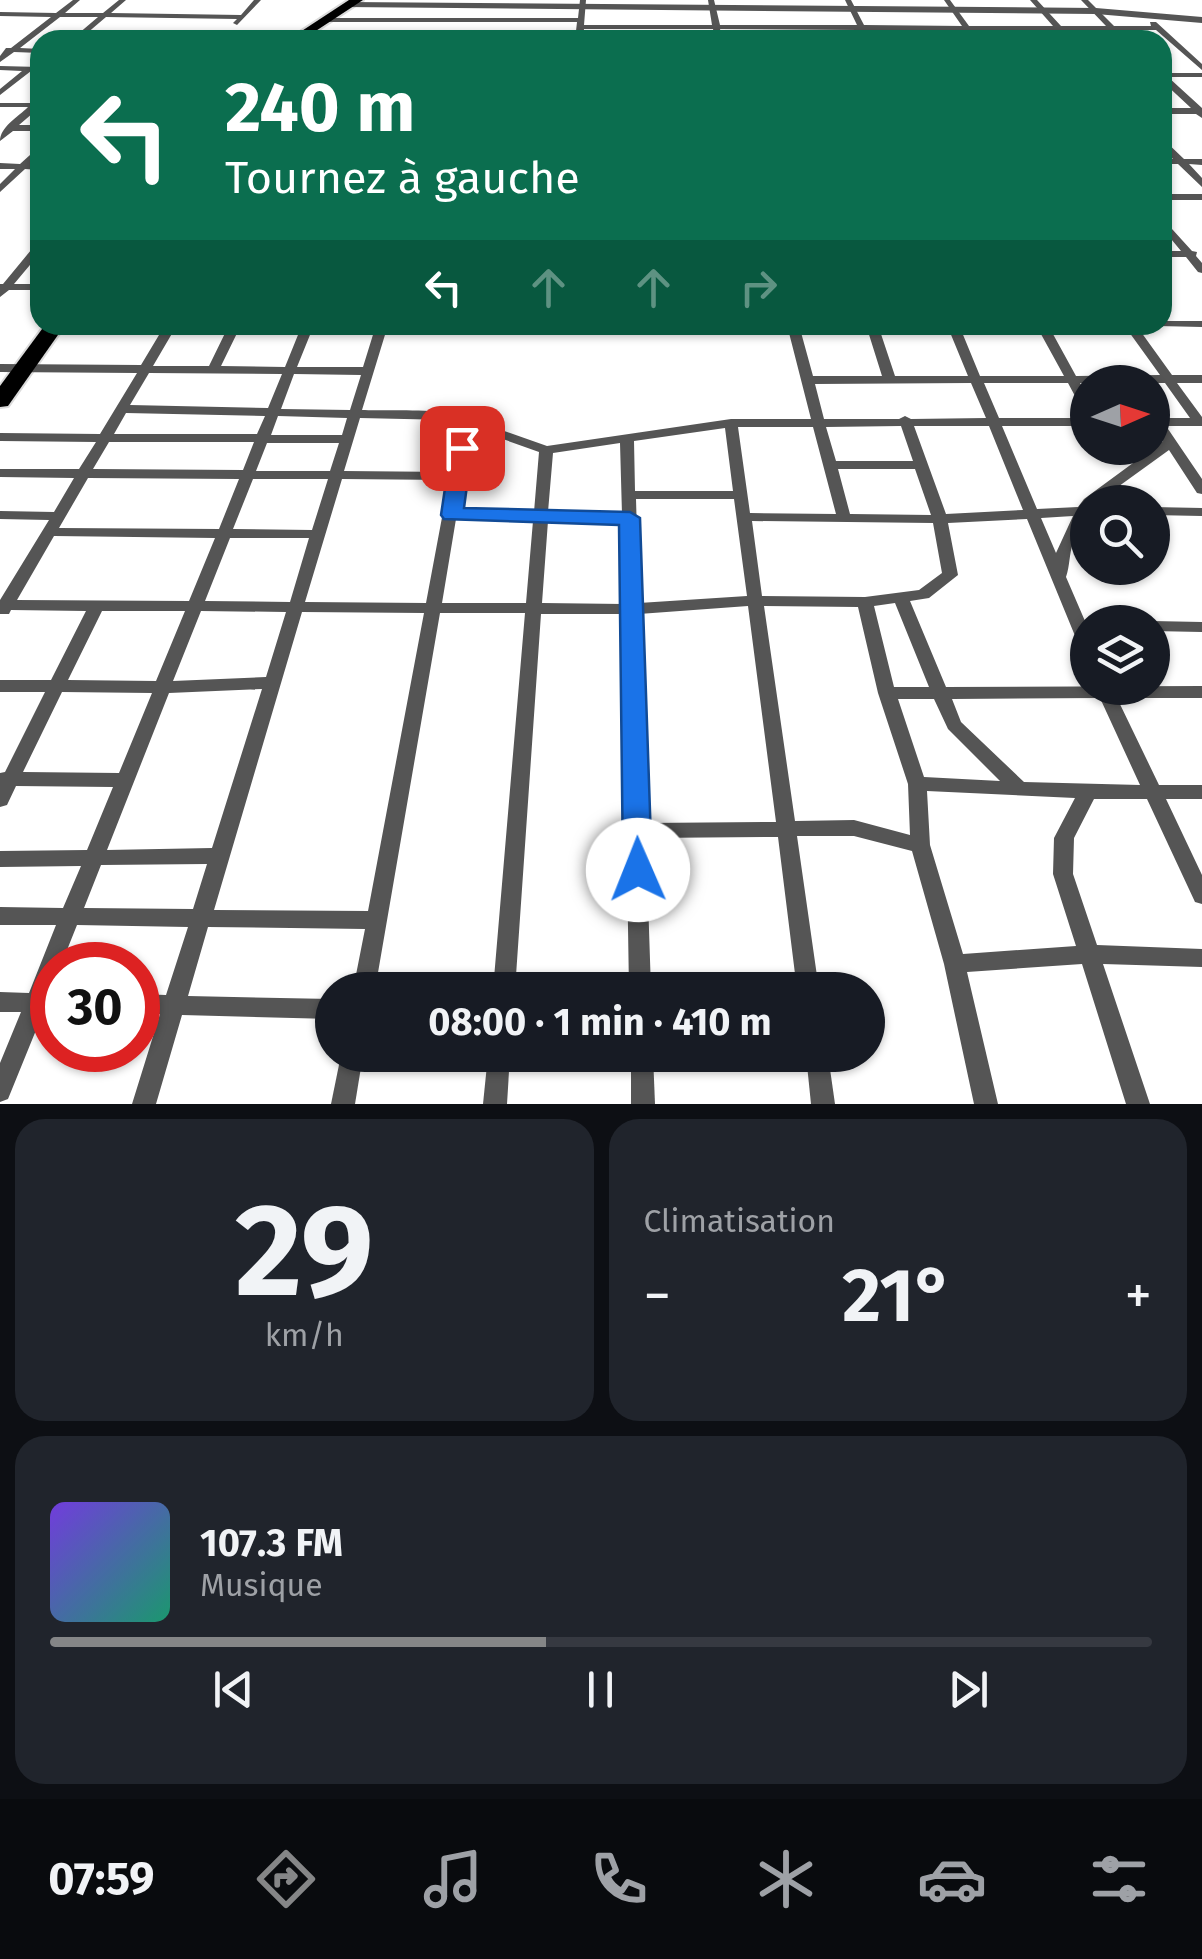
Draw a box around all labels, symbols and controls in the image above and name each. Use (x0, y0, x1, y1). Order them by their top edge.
text: 240 m (225, 66, 415, 150)
icon: left (60, 70, 190, 200)
text: Tournez à gauche (225, 151, 580, 205)
icon: left (416, 260, 471, 315)
icon: ahead (521, 260, 576, 315)
icon: ahead (626, 260, 681, 315)
icon: right (731, 260, 786, 315)
north arrow (1070, 365, 1170, 465)
map controls (1070, 365, 1170, 705)
pin (420, 406, 505, 491)
icon: arrive (435, 421, 490, 476)
button: search (1070, 485, 1170, 585)
button: layers (1070, 605, 1170, 705)
position arrow (586, 818, 690, 922)
speed limit sign: 30 (30, 942, 160, 1072)
text: 08:00 · 1 min · 410 m (428, 999, 772, 1045)
text: 29 (235, 1173, 374, 1329)
text: Climatisation (644, 1202, 835, 1240)
text: 21° (842, 1251, 953, 1341)
text: − (644, 1263, 671, 1329)
text: + (1125, 1263, 1152, 1329)
text: km/h (265, 1316, 344, 1354)
text: 107.3 FM (200, 1520, 343, 1566)
text: Musique (200, 1566, 323, 1604)
icon: previous (206, 1662, 261, 1717)
icon: pause (573, 1662, 628, 1717)
icon: next (941, 1662, 996, 1717)
icon: directions (251, 1844, 321, 1914)
icon: music (418, 1844, 488, 1914)
icon: phone (584, 1844, 654, 1914)
icon: climate (751, 1844, 821, 1914)
icon: car (917, 1844, 987, 1914)
icon: filters (1084, 1844, 1154, 1914)
text: 07:59 (48, 1852, 155, 1906)

